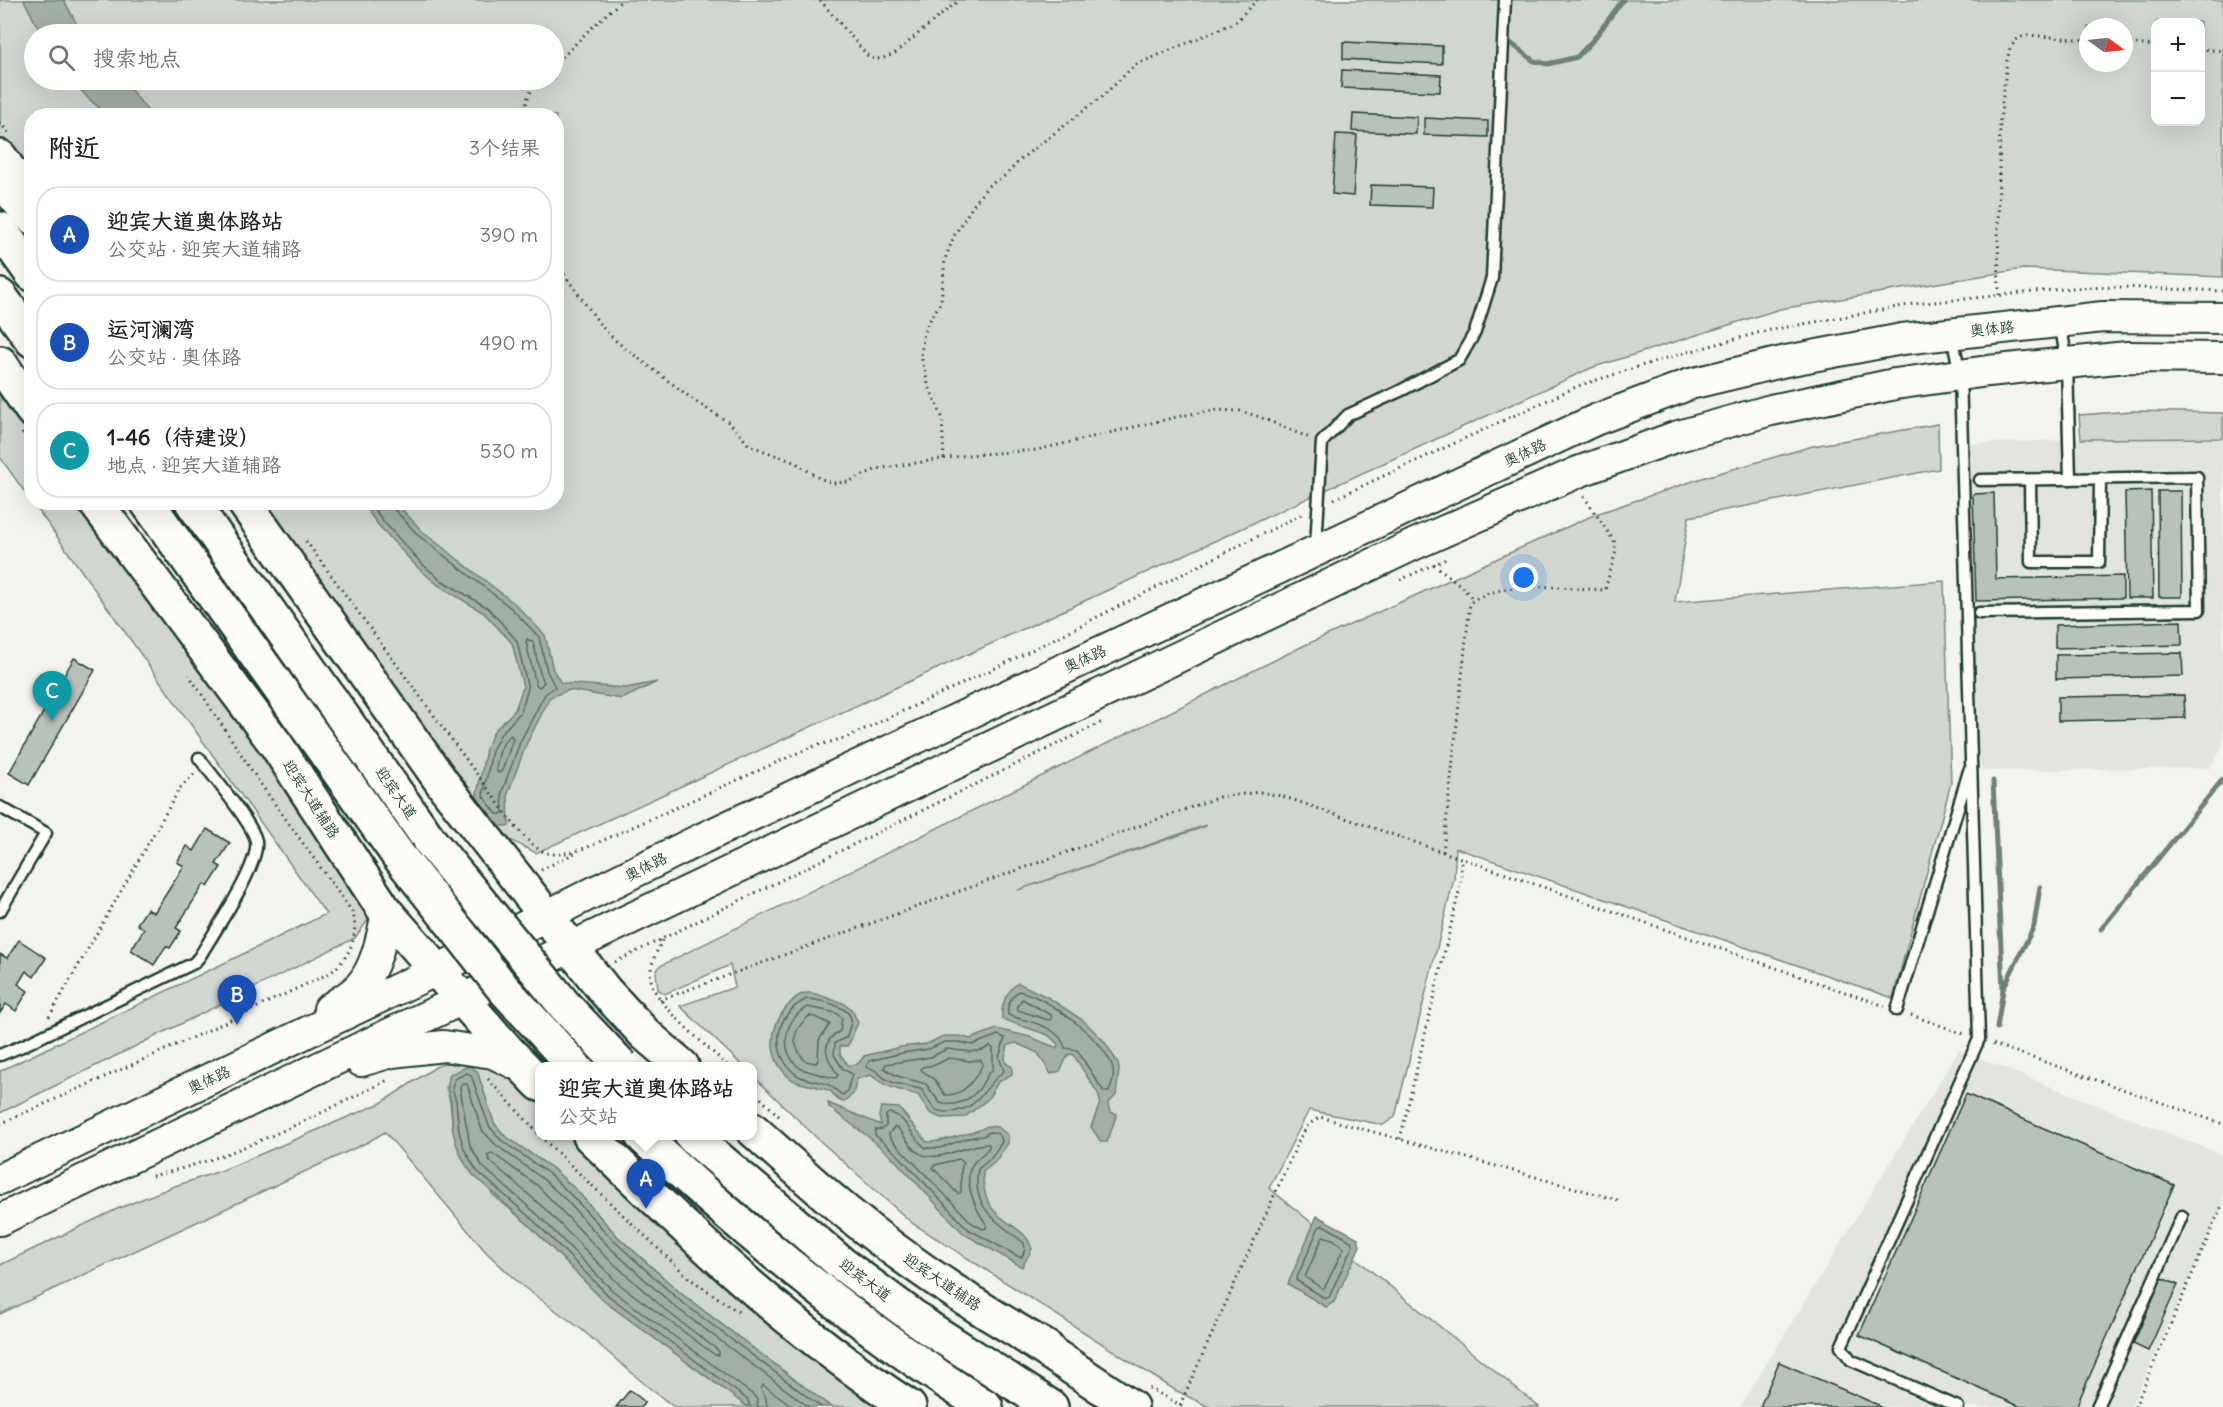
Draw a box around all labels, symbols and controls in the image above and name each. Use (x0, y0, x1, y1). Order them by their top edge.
north arrow (2079, 18, 2133, 72)
map controls (2151, 18, 2205, 126)
button: + (2151, 18, 2205, 72)
search box (24, 24, 564, 90)
icon: search (45, 41, 78, 74)
text: 搜索地点 (93, 44, 181, 72)
button: − (2151, 72, 2205, 126)
text: 附近 (48, 131, 100, 164)
text: 3个结果 (469, 135, 540, 160)
text: 迎宾大道奥体路站 (107, 207, 283, 235)
text: A (63, 222, 76, 247)
text: 390 m (480, 222, 538, 247)
text: 公交站 · 迎宾大道辅路 (107, 236, 301, 261)
text: 运河澜湾 (107, 315, 195, 343)
street label: 奥体路 (1969, 317, 2015, 340)
text: B (63, 330, 76, 355)
text: 490 m (479, 330, 538, 355)
text: 公交站 · 奥体路 (107, 344, 241, 369)
text: 1-46（待建设） (107, 423, 261, 451)
street label: 奥体路 (1500, 434, 1549, 471)
text: C (63, 438, 76, 463)
text: 530 m (480, 438, 538, 463)
text: 地点 · 迎宾大道辅路 (107, 452, 281, 477)
your location (1509, 563, 1538, 592)
street label: 奥体路 (1060, 640, 1109, 677)
pin: C (32, 672, 72, 721)
street label: 迎宾大道辅路 (279, 756, 344, 842)
street label: 迎宾大道 (371, 763, 421, 823)
street label: 奥体路 (621, 848, 670, 885)
pin: B (218, 976, 256, 1025)
street label: 奥体路 (184, 1061, 233, 1098)
popup (535, 1062, 757, 1140)
text: 迎宾大道奥体路站 (558, 1074, 734, 1102)
text: 公交站 (558, 1103, 618, 1128)
pin: A (626, 1160, 666, 1209)
street label: 迎宾大道辅路 (900, 1249, 985, 1315)
street label: 迎宾大道 (836, 1254, 895, 1305)

